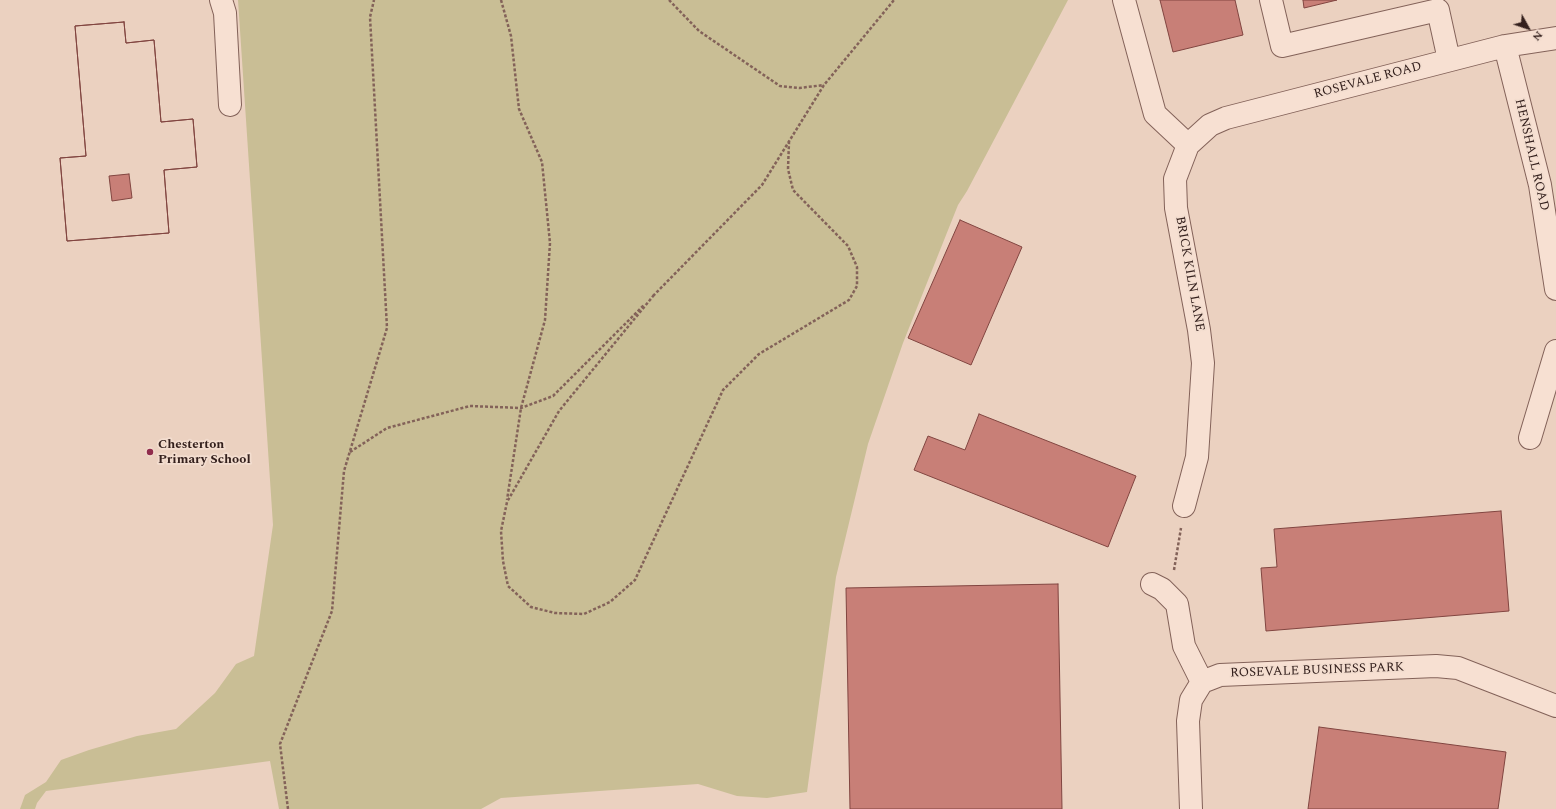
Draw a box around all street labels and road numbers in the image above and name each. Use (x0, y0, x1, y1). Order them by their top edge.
street label: ROSEVALE ROAD (1312, 59, 1424, 103)
street label: HENSHALL ROAD (1511, 97, 1551, 213)
street label: BRICK KILN LANE (1171, 215, 1207, 333)
street label: ROSEVALE BUSINESS PARK (1230, 660, 1404, 682)

